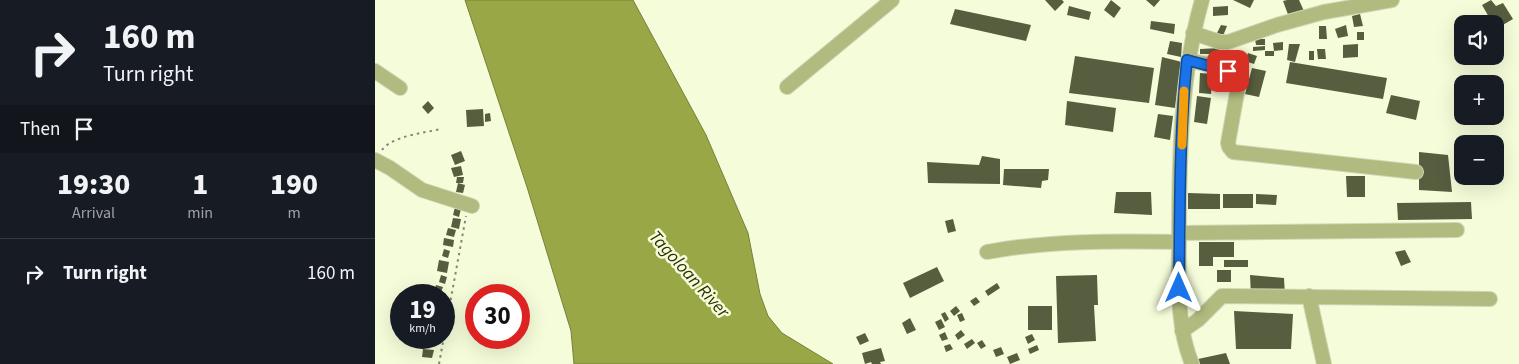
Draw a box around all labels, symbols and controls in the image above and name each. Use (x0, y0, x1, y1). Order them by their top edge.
text: 160 m (103, 12, 195, 62)
map controls (1454, 15, 1504, 185)
button: sound (1454, 15, 1504, 65)
icon: right (20, 20, 85, 85)
pin (1207, 50, 1249, 92)
icon: arrive (1214, 57, 1242, 85)
text: Turn right (103, 58, 193, 90)
button: + (1454, 75, 1504, 125)
icon: arrive (70, 115, 98, 143)
text: Then (20, 116, 60, 143)
button: − (1454, 135, 1504, 185)
text: 19:30 (57, 163, 130, 206)
text: 1 (192, 163, 208, 206)
text: 190 (270, 163, 318, 206)
text: Arrival (72, 202, 115, 224)
text: min (187, 202, 213, 224)
text: m (287, 202, 301, 224)
water label: Tagoloan River (643, 225, 736, 324)
icon: right (20, 260, 48, 288)
text: Turn right (63, 260, 147, 287)
text: 160 m (307, 260, 355, 287)
position arrow (1152, 261, 1204, 313)
speed limit sign: 30 (465, 284, 530, 349)
text: 19 (409, 292, 436, 328)
text: km/h (409, 320, 436, 337)

